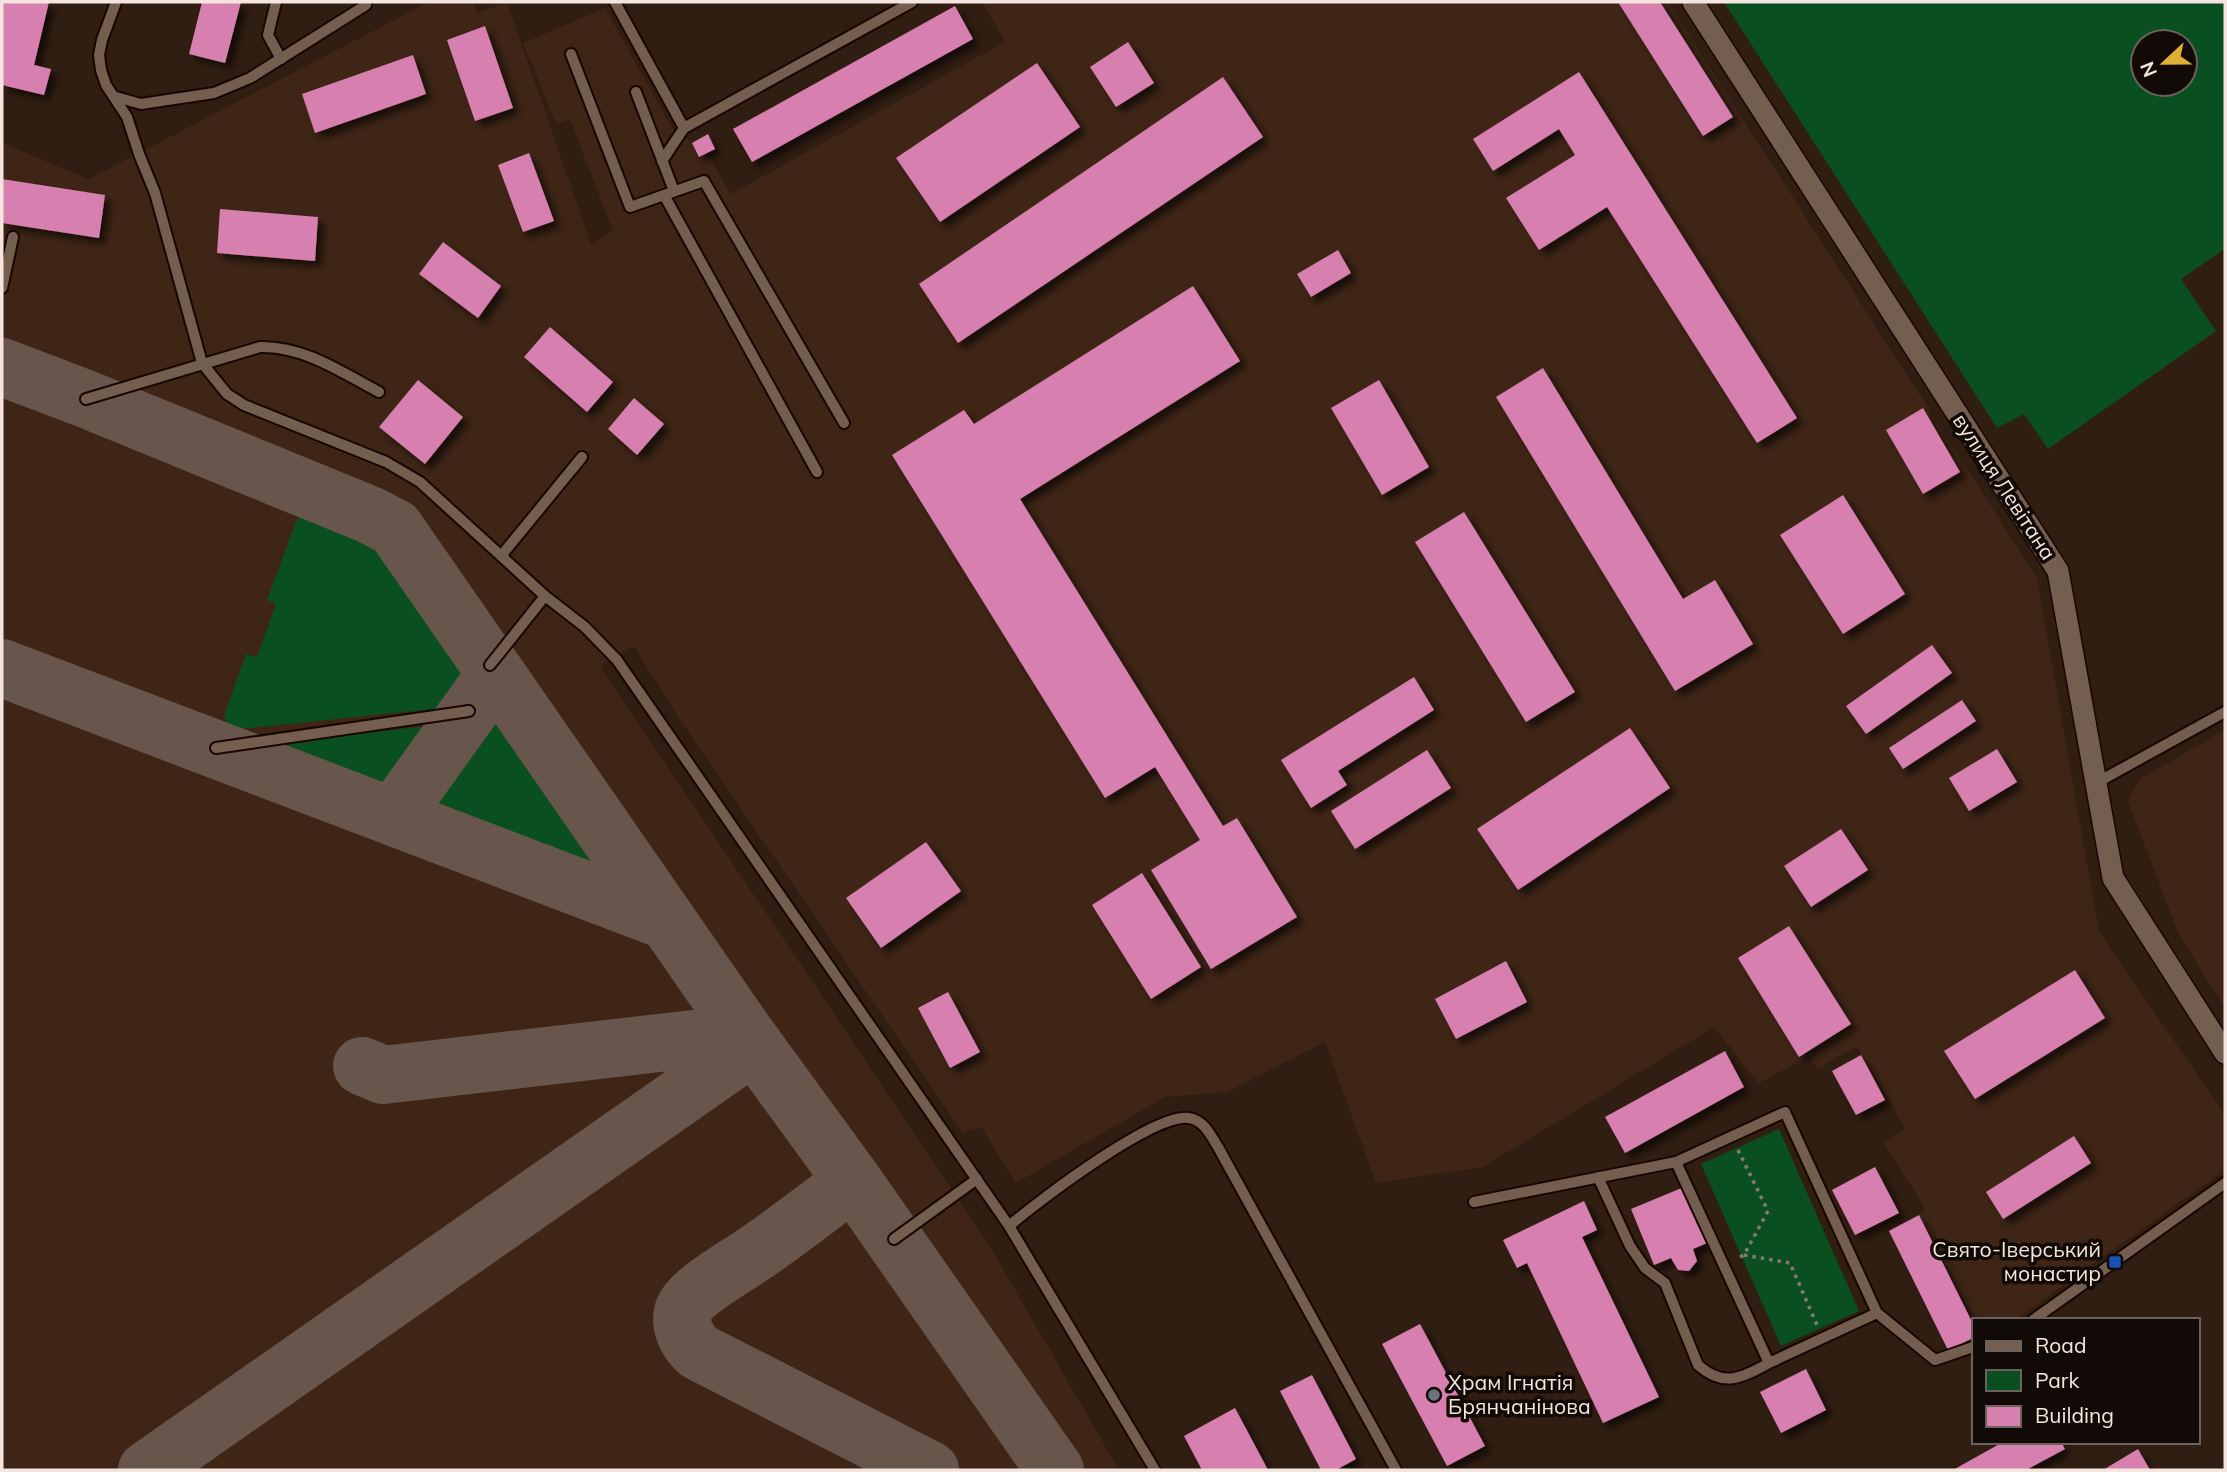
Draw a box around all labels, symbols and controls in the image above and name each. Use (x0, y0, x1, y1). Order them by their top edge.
north arrow (2129, 28, 2199, 98)
text: N (2134, 58, 2162, 81)
street label: вулиця Левітана (1948, 408, 2062, 565)
place label: Свято-Іверський монастир (1932, 1236, 2101, 1286)
marker: Свято-Іверський монастир (2107, 1254, 2123, 1270)
legend (1972, 1318, 2199, 1444)
text: Road (2035, 1332, 2086, 1358)
text: Park (2035, 1367, 2079, 1393)
place label: Храм Ігнатія Брянчанінова (1448, 1369, 1591, 1419)
marker: Храм Ігнатія Брянчанінова (1426, 1387, 1442, 1403)
text: Building (2035, 1402, 2114, 1428)

